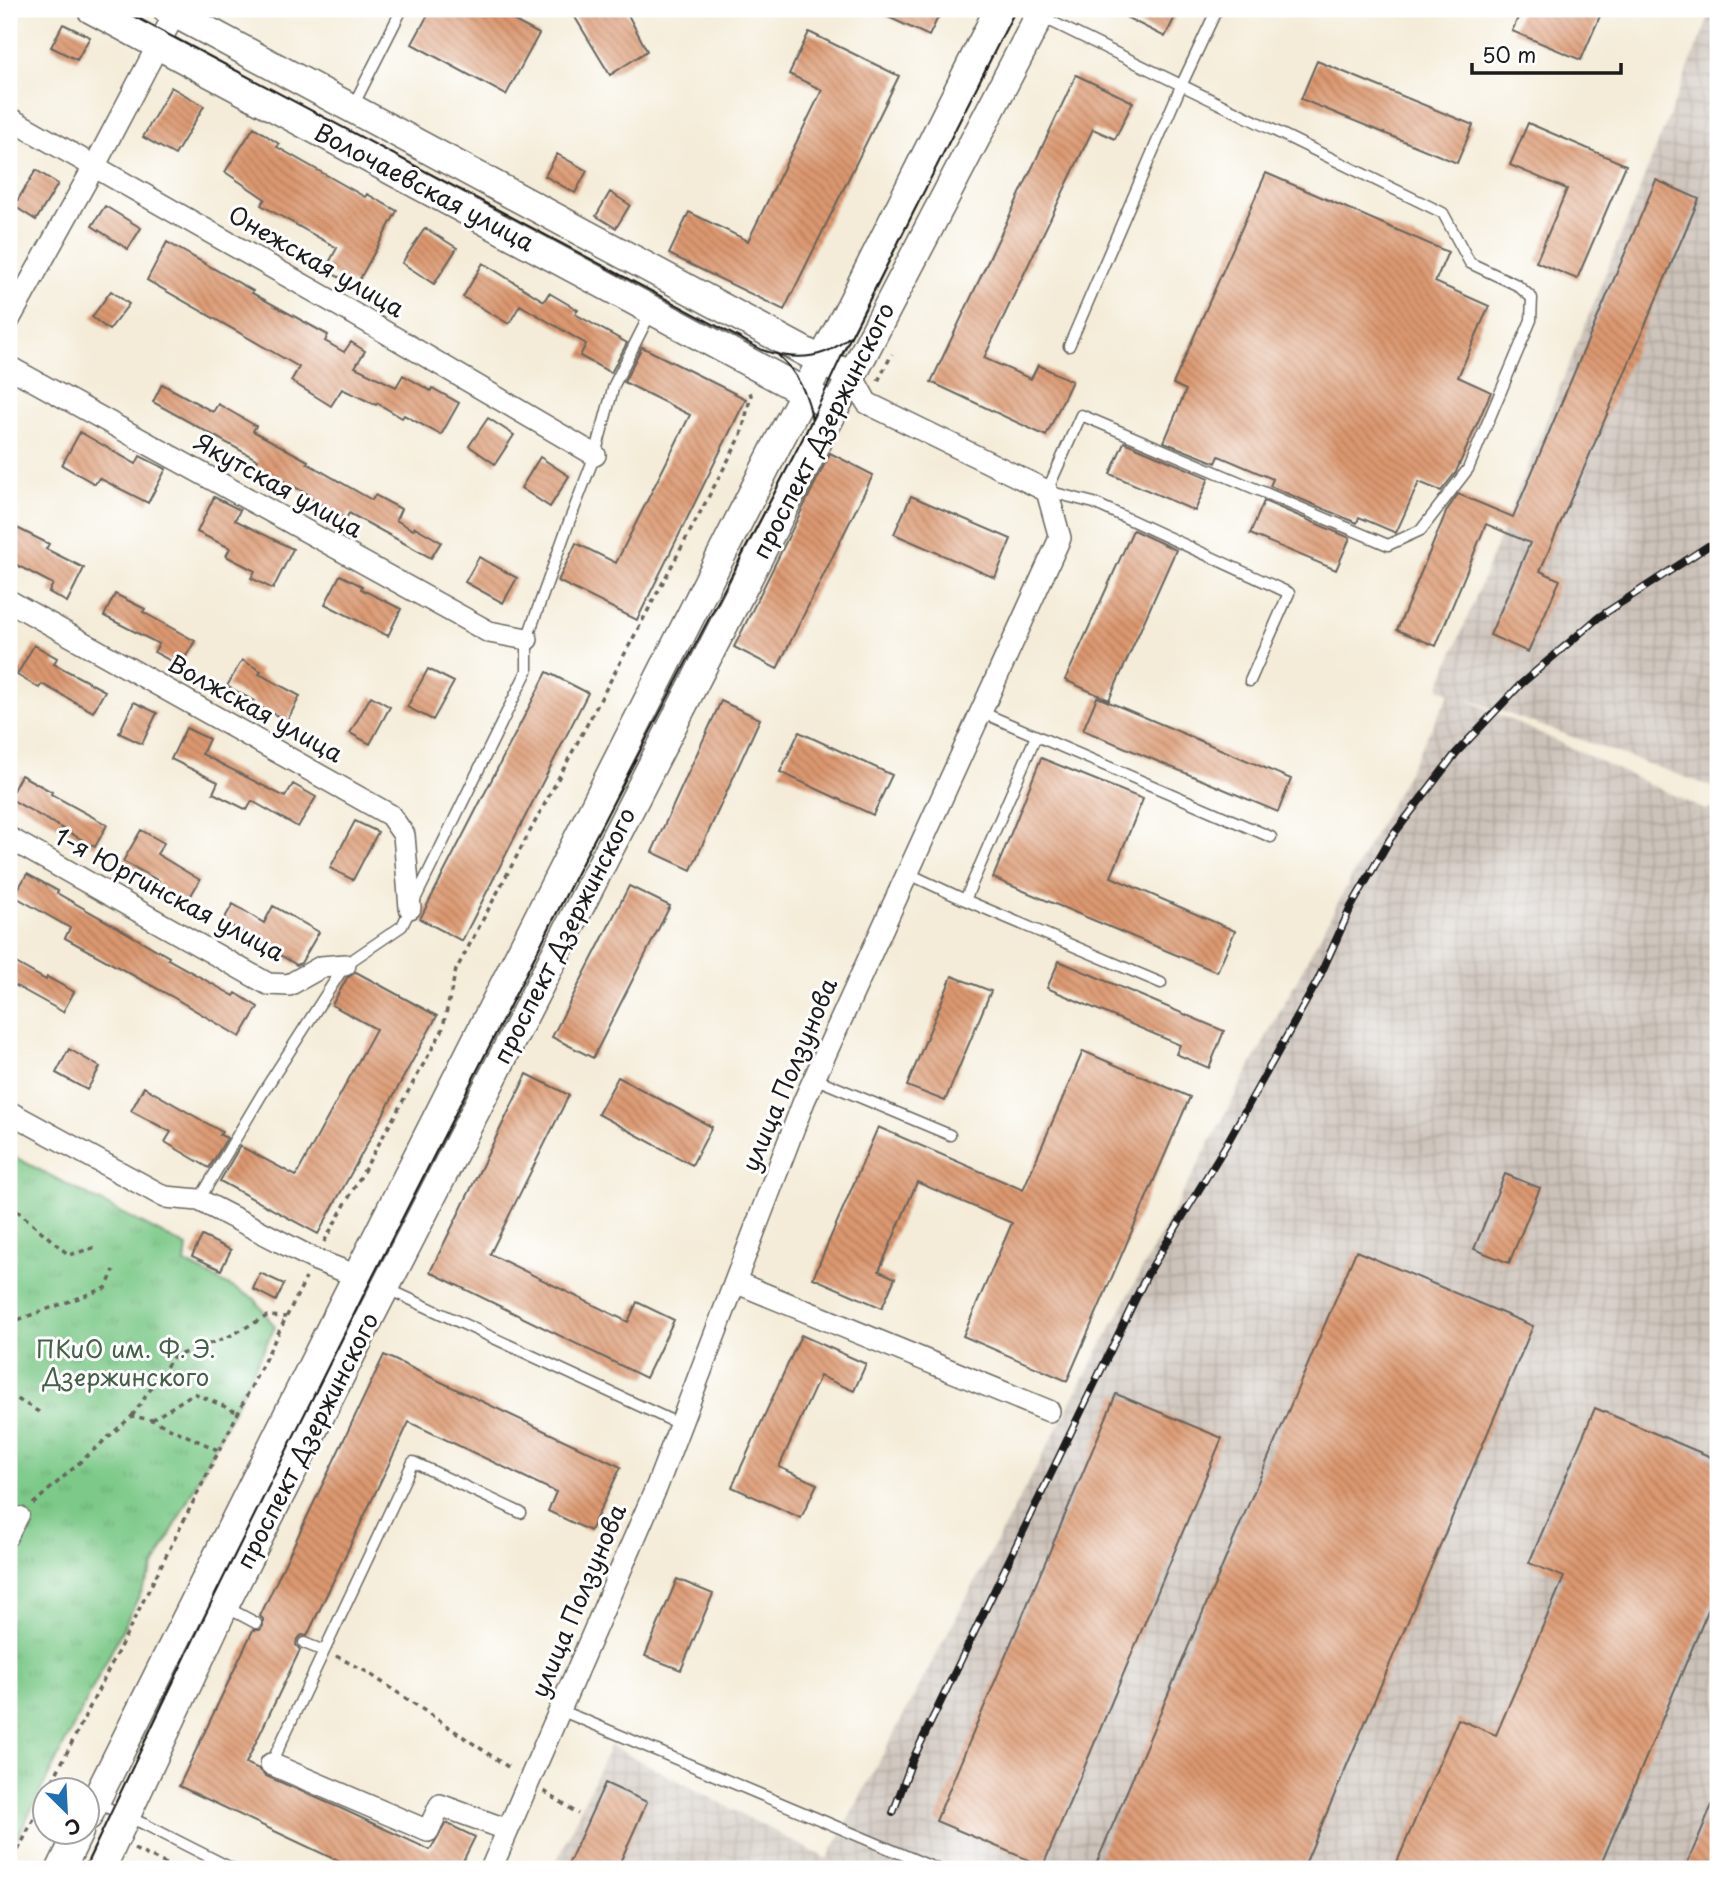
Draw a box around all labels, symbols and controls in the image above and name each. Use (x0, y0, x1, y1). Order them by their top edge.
scale bar (1472, 32, 1620, 76)
text: 50 m (1482, 38, 1536, 70)
street label: Волочаевская улица (309, 113, 541, 260)
street label: Онежская улица (222, 195, 412, 325)
street label: проспект Дзержинского (742, 296, 903, 565)
street label: Якутская улица (188, 423, 370, 546)
street label: Волжская улица (162, 644, 350, 770)
street label: проспект Дзержинского (483, 801, 644, 1070)
street label: 1-я Юргинская улица (49, 817, 291, 969)
street label: улица Ползунова (731, 972, 845, 1177)
street label: проспект Дзержинского (226, 1306, 387, 1575)
park label: ПКиО им. Ф. Э. Дзержинского (36, 1330, 216, 1394)
street label: улица Ползунова (520, 1498, 634, 1703)
north arrow (32, 1776, 102, 1846)
text: С (61, 1812, 86, 1843)

